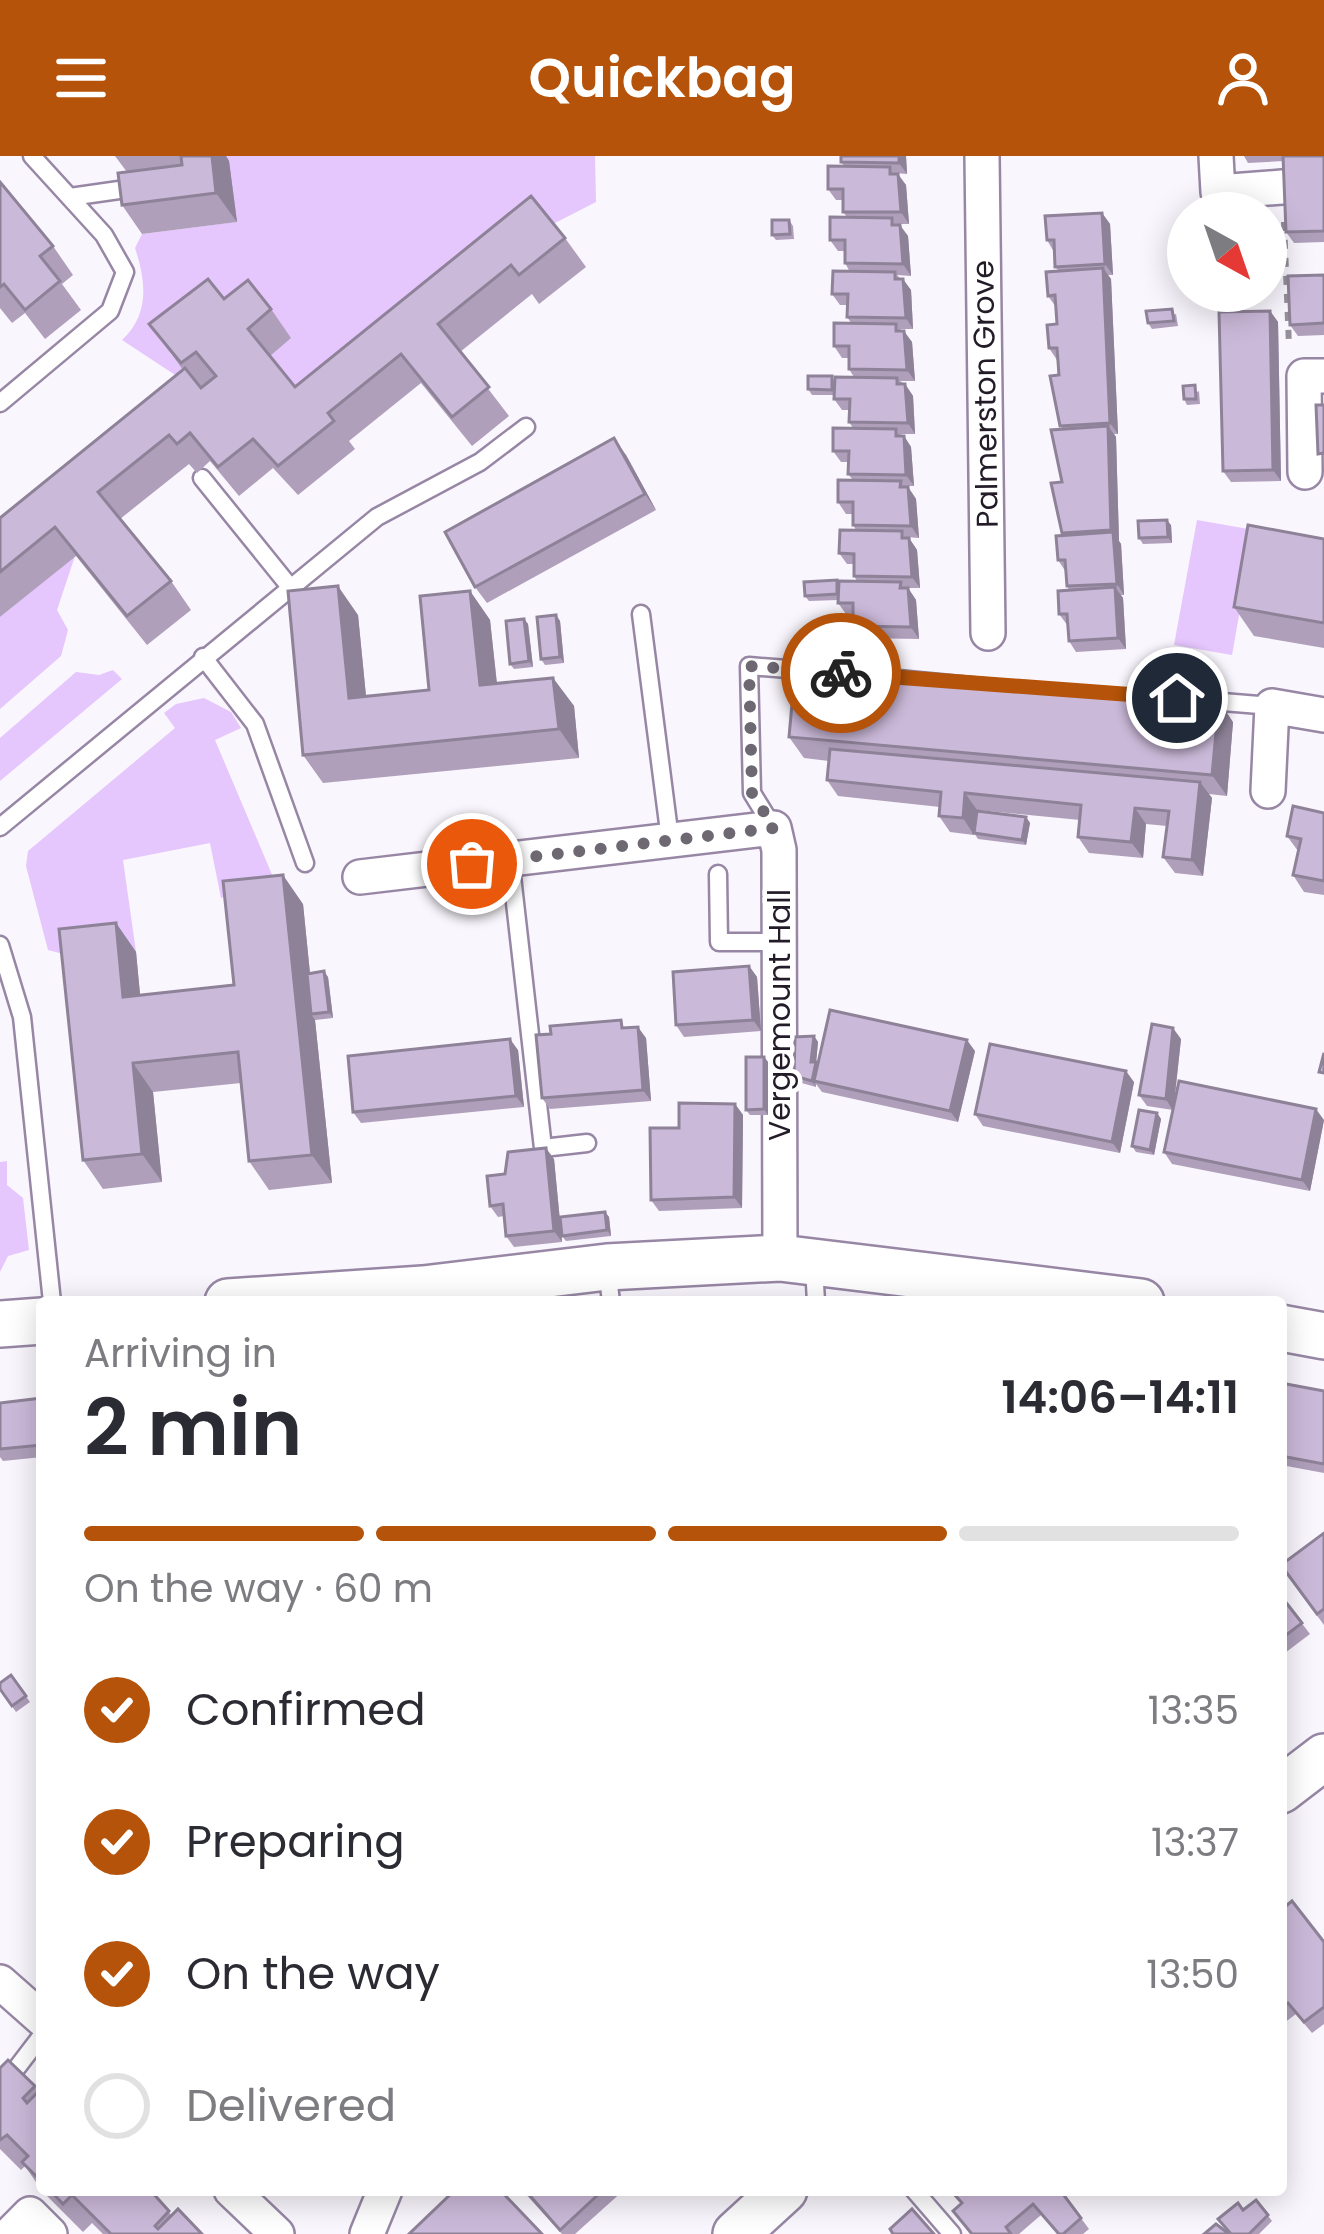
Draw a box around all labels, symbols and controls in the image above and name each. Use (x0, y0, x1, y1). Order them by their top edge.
text: Quickbag (528, 40, 796, 116)
icon: menu (48, 45, 114, 111)
icon: person (1210, 45, 1276, 111)
north arrow (1167, 192, 1287, 312)
map controls (1167, 192, 1287, 312)
street label: Palmerston Grove (961, 260, 1009, 528)
courier (781, 613, 901, 733)
icon: bike (808, 640, 874, 706)
pin (1126, 647, 1228, 749)
icon: home (1144, 665, 1210, 731)
pin (421, 813, 523, 915)
icon: bag (439, 831, 505, 897)
street label: Vergemount Hall (758, 889, 801, 1141)
text: Arriving in (84, 1326, 277, 1381)
text: 14:06–14:11 (1001, 1366, 1239, 1429)
text: 2 min (84, 1373, 302, 1482)
text: On the way · 60 m (84, 1561, 433, 1616)
icon: check (84, 1677, 150, 1743)
text: Confirmed (186, 1678, 426, 1741)
text: 13:35 (1148, 1683, 1239, 1738)
icon: check (84, 1809, 150, 1875)
text: Preparing (186, 1810, 405, 1873)
text: 13:37 (1151, 1815, 1239, 1870)
icon: check (84, 1941, 150, 2007)
text: On the way (186, 1942, 440, 2005)
text: 13:50 (1146, 1947, 1239, 2002)
text: Delivered (186, 2074, 396, 2137)

